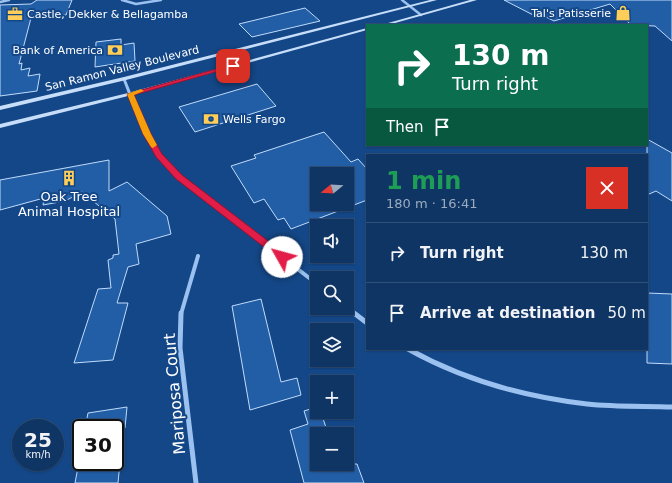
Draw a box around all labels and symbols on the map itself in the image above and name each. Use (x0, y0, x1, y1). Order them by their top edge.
shop icon: Tal's Patisserie (614, 4, 632, 22)
office icon: Castle, Dekker & Bellagamba (6, 5, 24, 23)
place label: Tal's Patisserie (530, 7, 611, 20)
place label: Castle, Dekker & Bellagamba (27, 8, 188, 21)
bank icon: Bank of America (106, 41, 124, 59)
street label: San Ramon Valley Boulevard (44, 43, 200, 94)
place label: Bank of America (12, 44, 103, 57)
pin (216, 49, 250, 83)
bank icon: Wells Fargo (202, 110, 220, 128)
place label: Wells Fargo (223, 113, 286, 126)
north arrow (310, 167, 354, 211)
building icon: Oak Tree Animal Hospital (60, 169, 78, 187)
place label: Oak Tree Animal Hospital (18, 189, 120, 219)
position arrow (261, 236, 303, 278)
street label: Mariposa Court (160, 332, 189, 455)
speed limit sign: 30 (72, 419, 124, 471)

